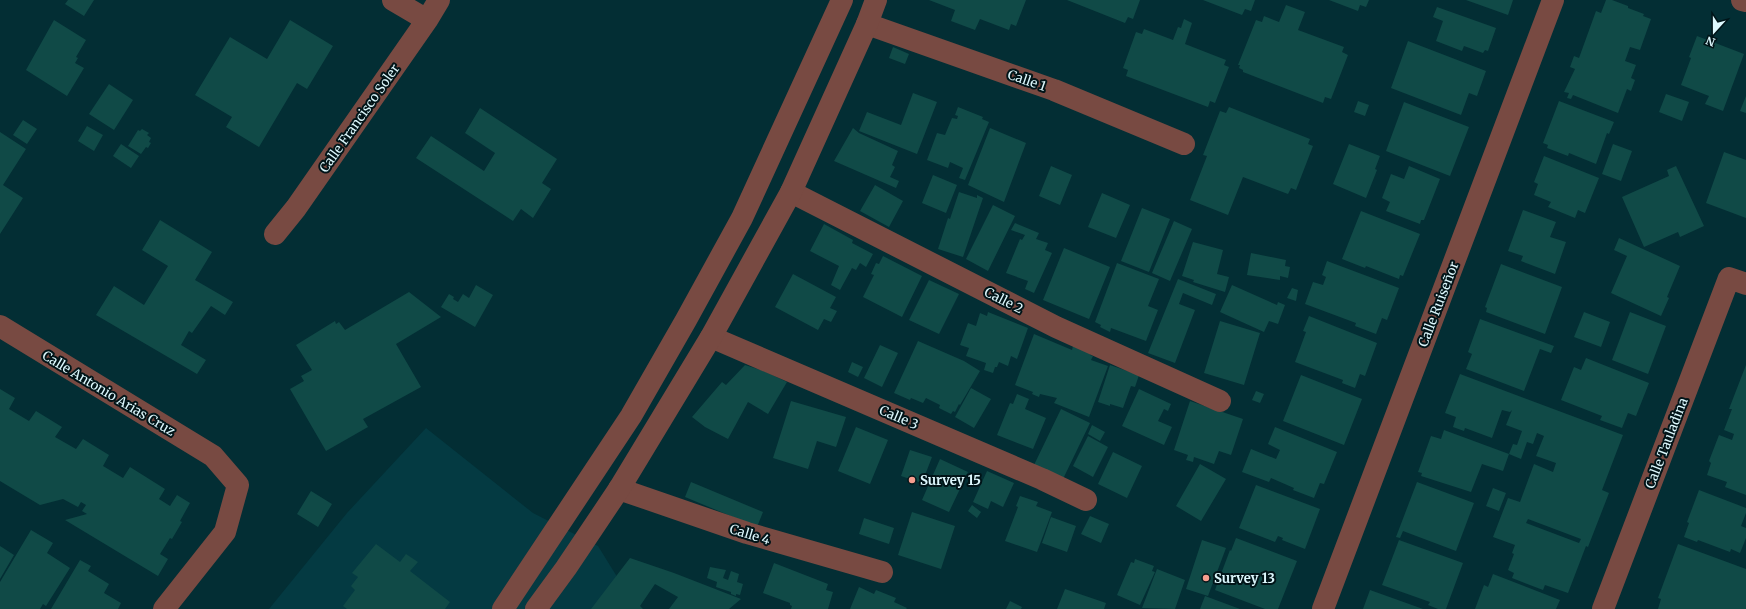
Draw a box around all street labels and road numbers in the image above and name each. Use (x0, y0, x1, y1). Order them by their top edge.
street label: Calle Francisco Soler (316, 61, 403, 176)
street label: Calle 1 (1005, 66, 1048, 95)
street label: Calle Ruiseñor (1414, 259, 1463, 349)
street label: Calle 2 (982, 283, 1026, 318)
street label: Calle Antonio Arias Cruz (39, 347, 178, 440)
street label: Calle Tauladina (1641, 395, 1692, 491)
street label: Calle 3 (877, 402, 921, 433)
street label: Calle 4 (727, 520, 772, 549)

